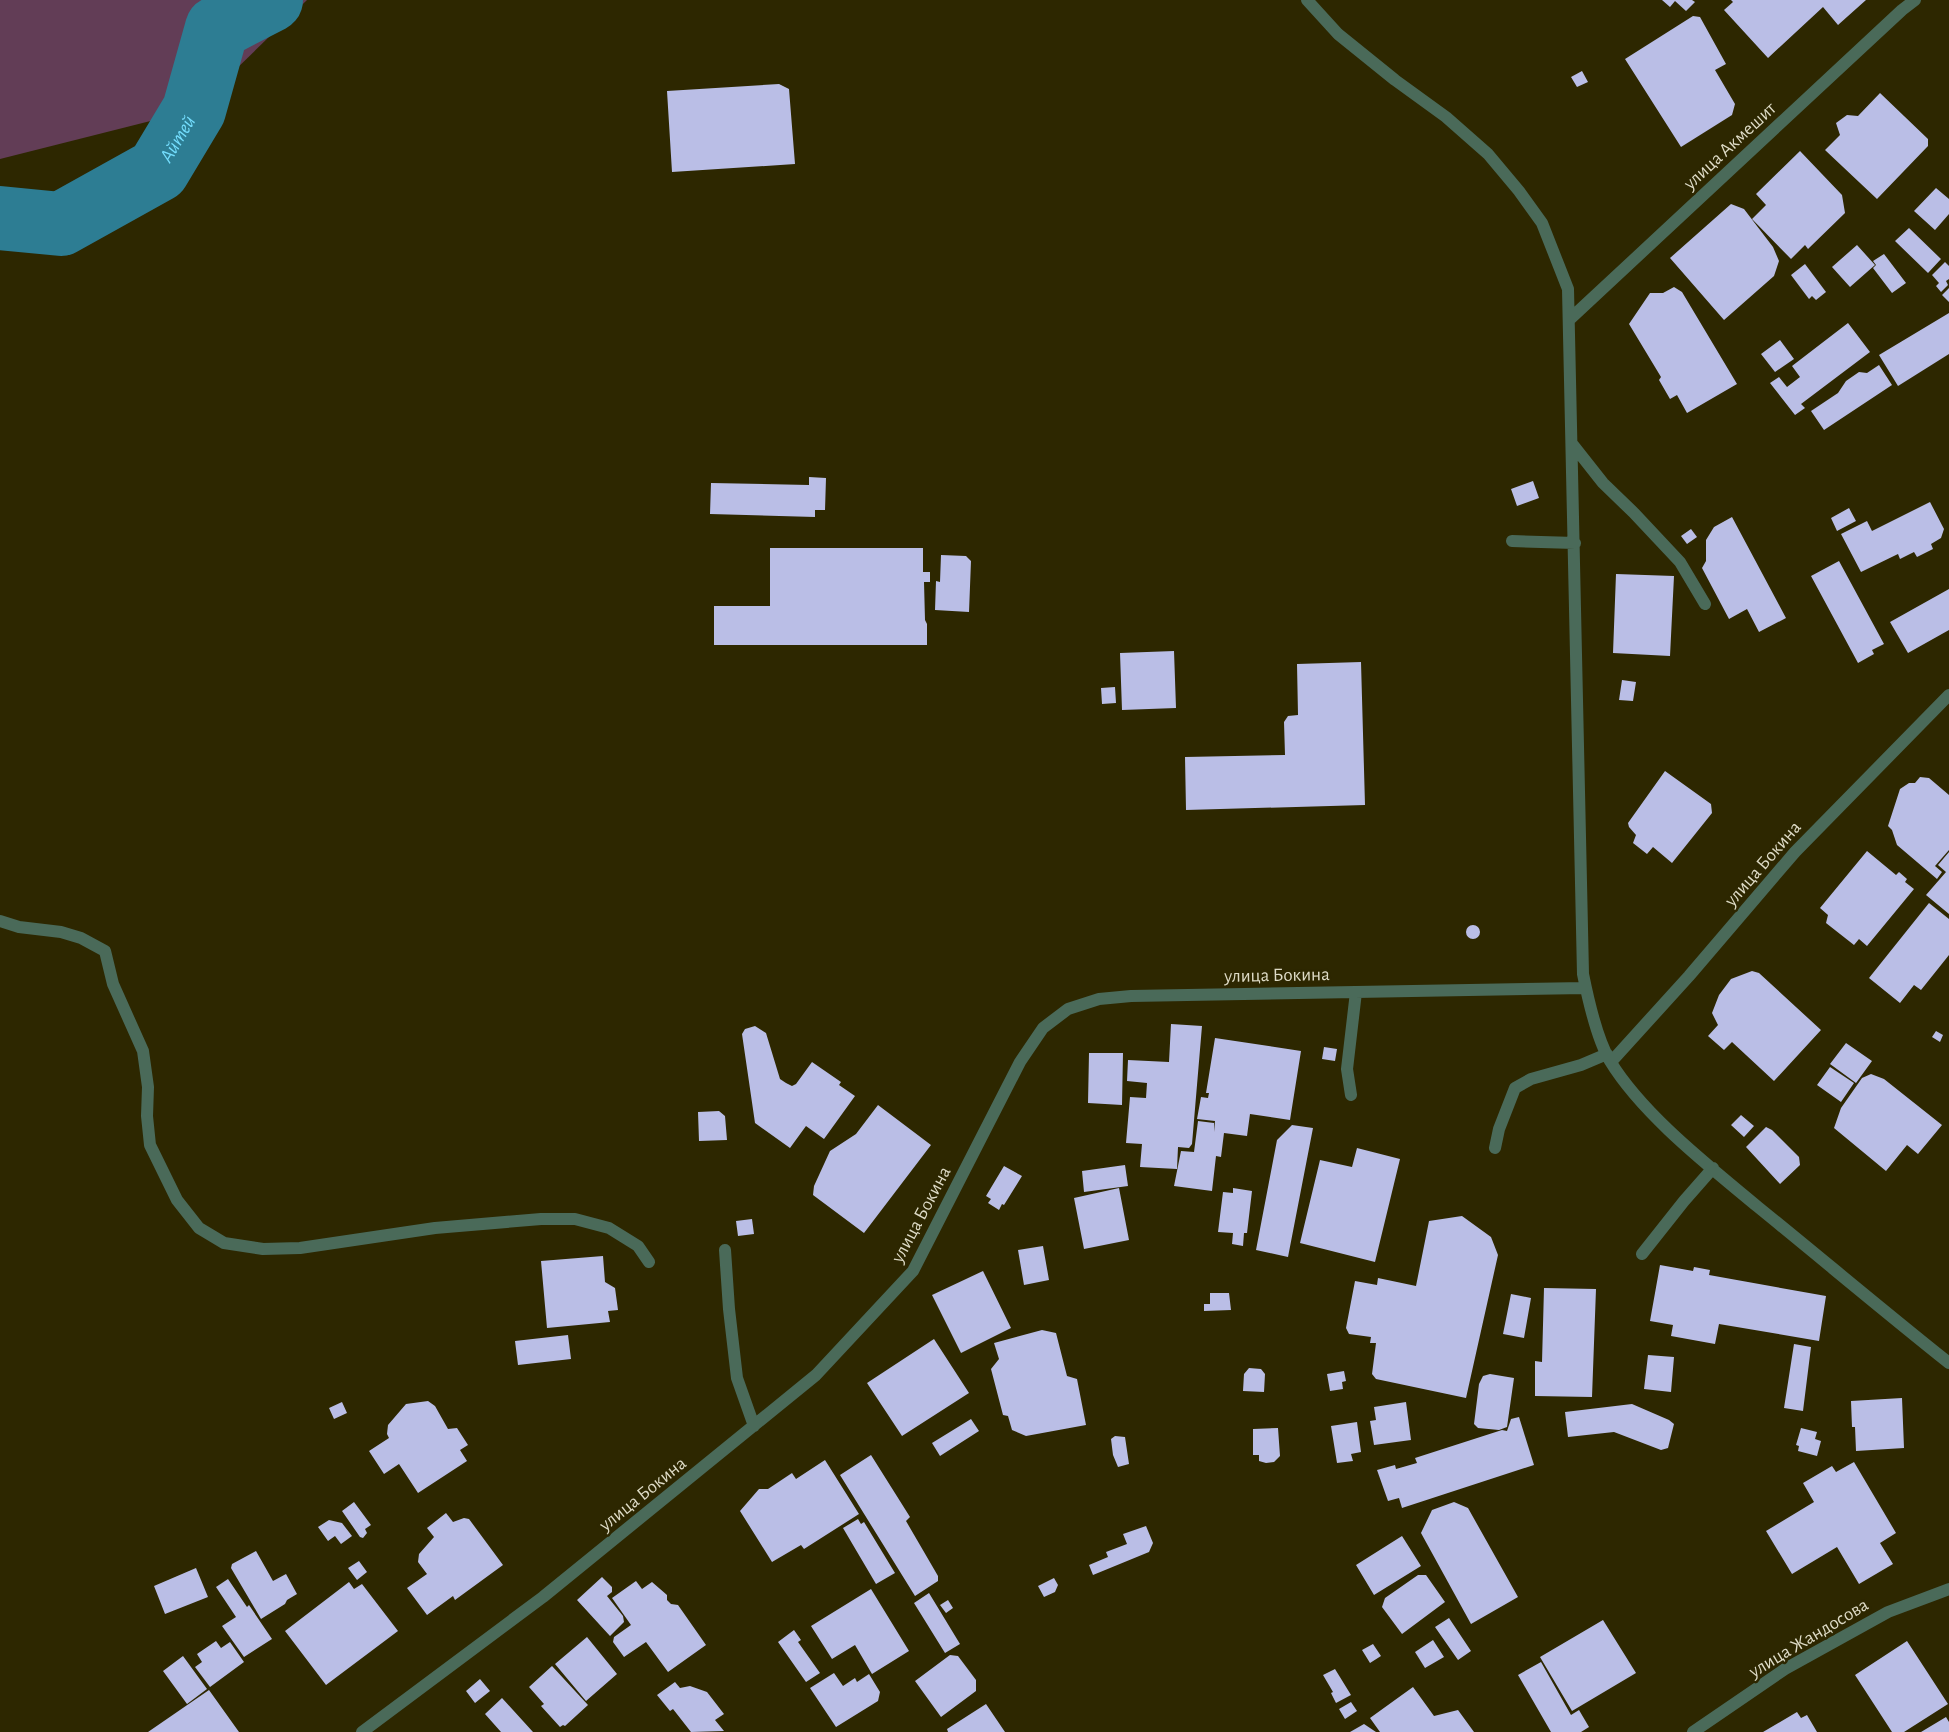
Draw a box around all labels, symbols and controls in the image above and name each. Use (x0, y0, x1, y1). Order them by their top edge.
street label: улица Акмешит (1680, 99, 1780, 194)
water label: Айтей (156, 112, 199, 167)
street label: улица Бокина (1721, 818, 1805, 911)
street label: улица Бокина (1223, 965, 1330, 986)
street label: улица Бокина (888, 1163, 955, 1267)
street label: улица Бокина (595, 1453, 690, 1535)
street label: улица Жандосова (1745, 1595, 1872, 1682)

